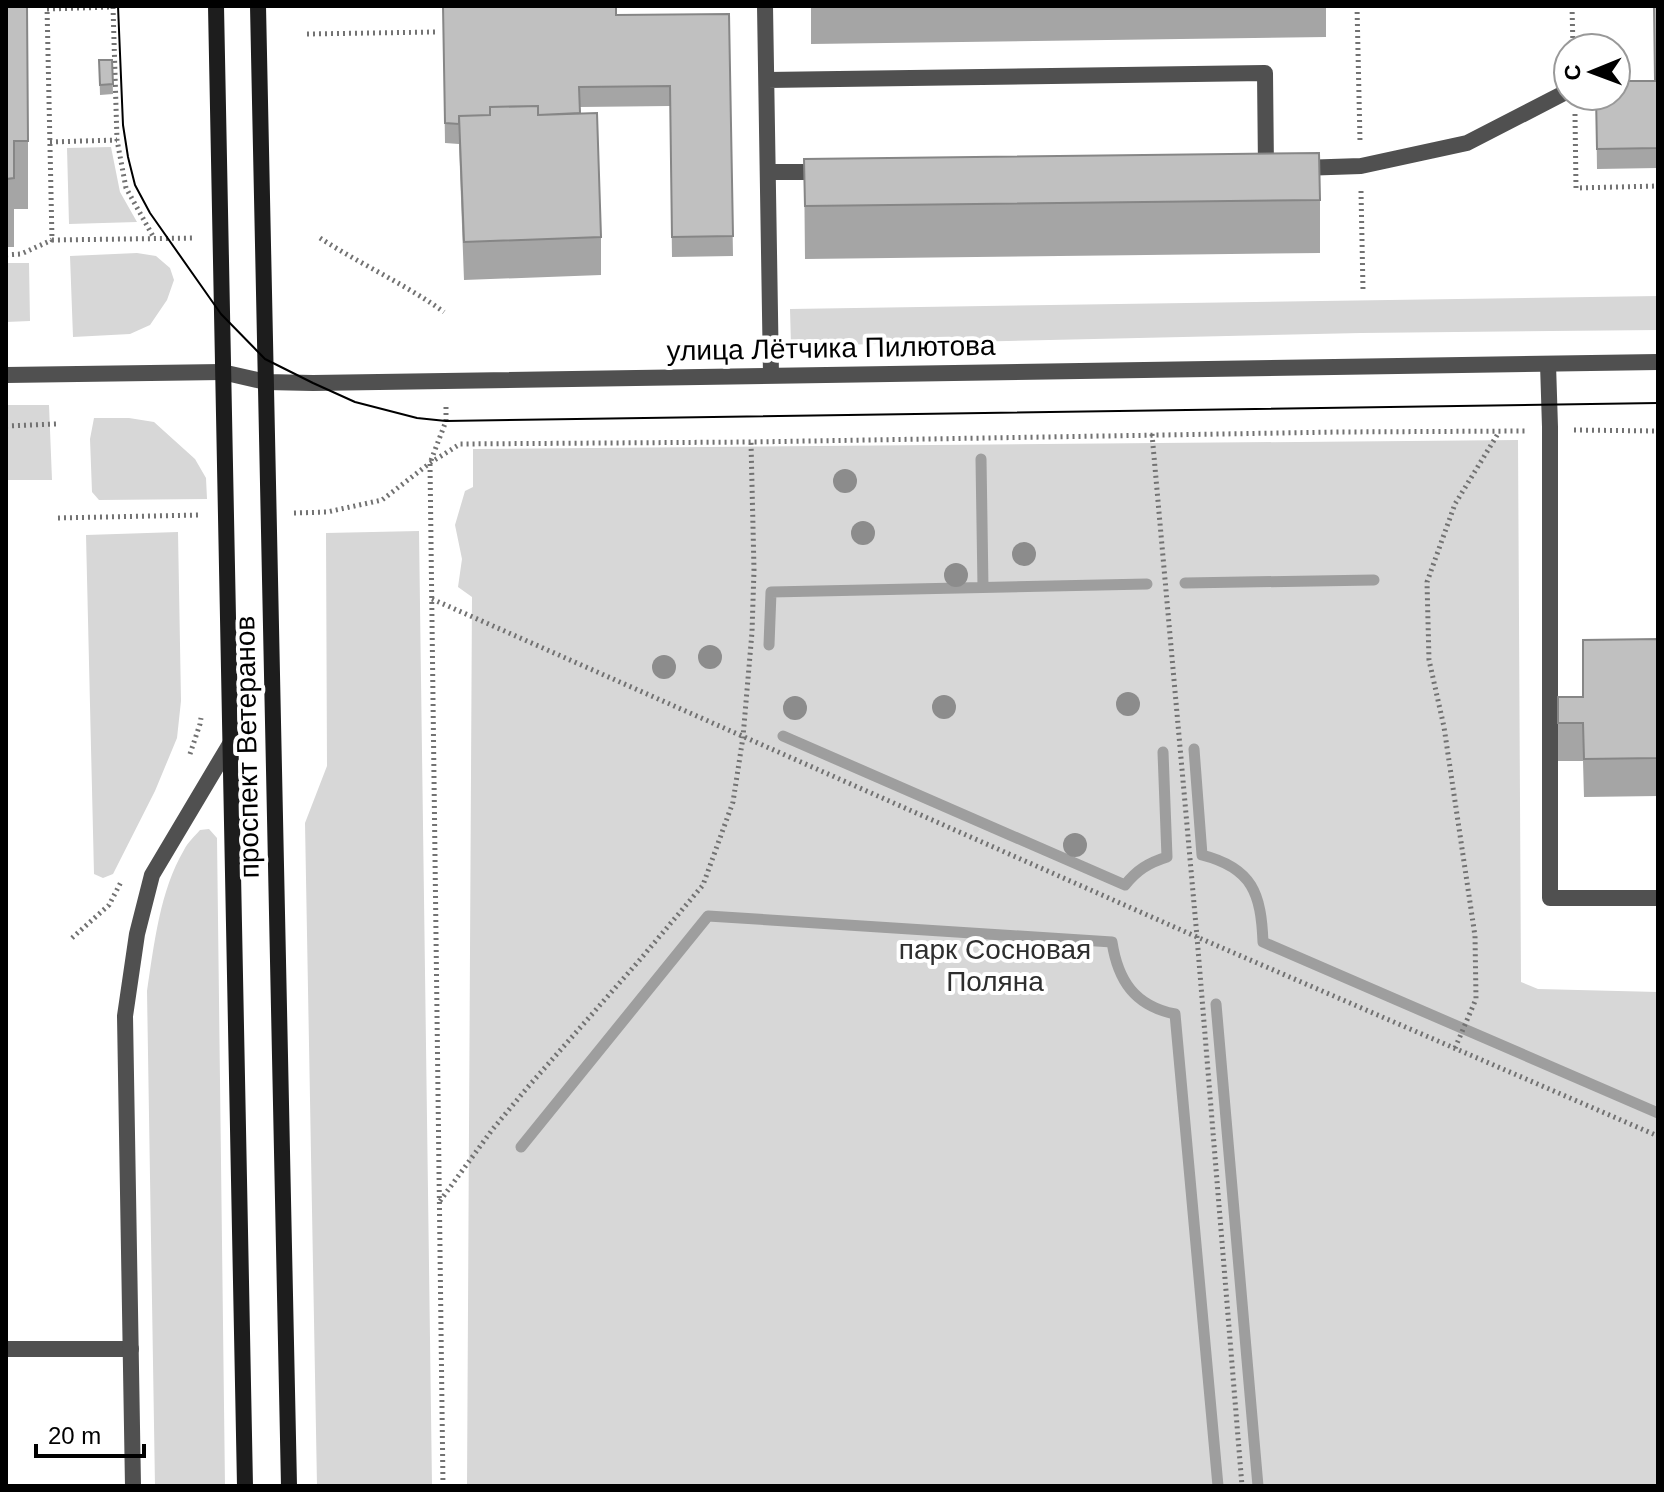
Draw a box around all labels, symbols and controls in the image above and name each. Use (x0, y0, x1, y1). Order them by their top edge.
north arrow (1552, 32, 1632, 112)
text: С (1560, 64, 1585, 81)
street label: улица Лётчика Пилютова (666, 330, 996, 366)
street label: проспект Ветеранов (229, 615, 265, 879)
park label: парк Сосновая Поляна (899, 934, 1091, 997)
scale bar (36, 1408, 144, 1458)
text: 20 m (48, 1422, 101, 1449)

